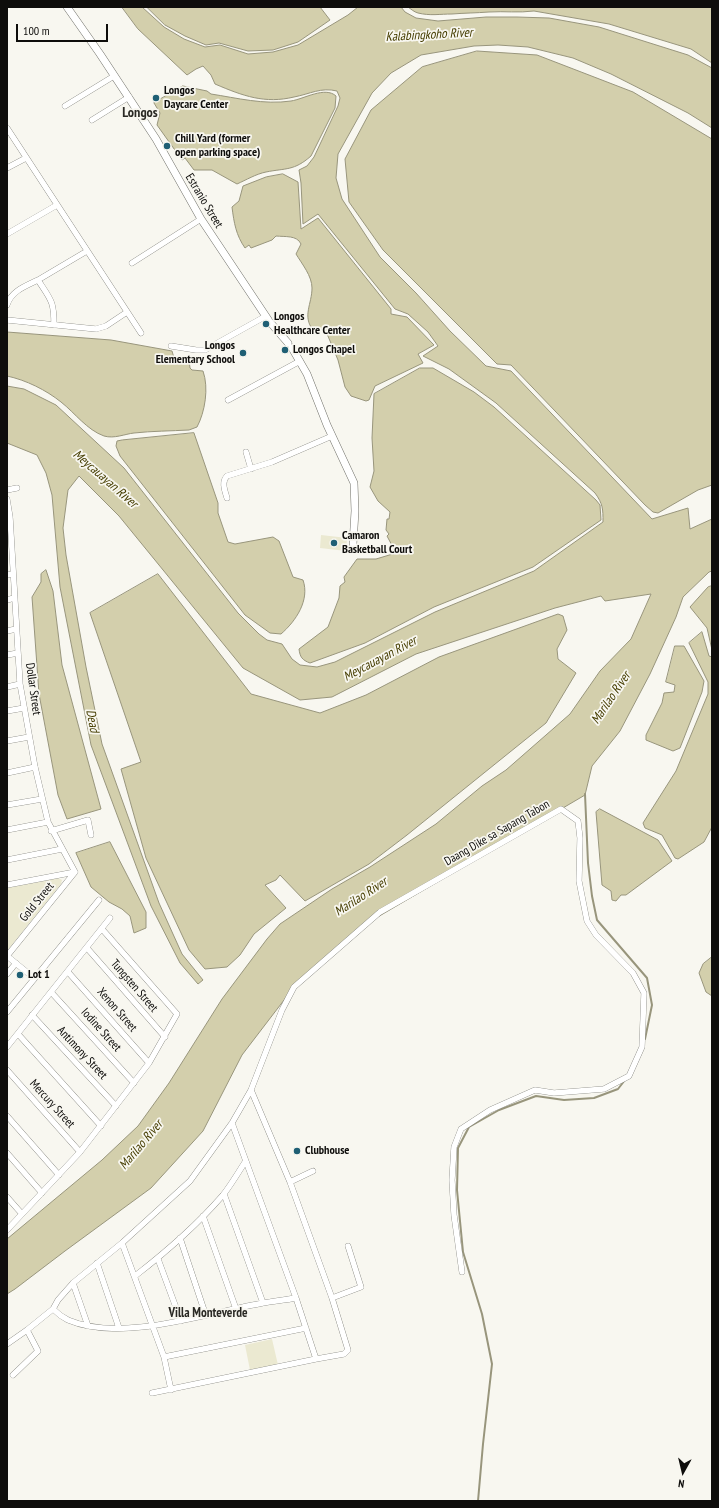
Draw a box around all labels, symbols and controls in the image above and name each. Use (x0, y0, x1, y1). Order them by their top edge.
scale bar (18, 16, 110, 42)
text: 100 m (23, 23, 50, 38)
water label: Kalabingkoho River (385, 25, 473, 45)
place label: Longos Daycare Center (164, 84, 228, 112)
marker: Longos Daycare Center (151, 93, 161, 103)
district label: Longos (122, 105, 158, 121)
place label: Chill Yard (former open parking space) (175, 132, 260, 160)
marker: Chill Yard (former open parking space) (162, 141, 172, 151)
street label: Estranio Street (182, 171, 226, 231)
place label: Longos Healthcare Center (274, 310, 350, 338)
marker: Longos Healthcare Center (261, 319, 271, 329)
place label: Longos Elementary School (156, 339, 235, 367)
place label: Longos Chapel (293, 343, 355, 357)
marker: Longos Chapel (280, 345, 290, 355)
marker: Longos Elementary School (238, 348, 248, 358)
water label: Meycauayan River (69, 447, 141, 511)
place label: Camaron Basketball Court (342, 529, 412, 557)
marker: Camaron Basketball Court (329, 538, 339, 548)
water label: Meycauayan River (341, 633, 419, 685)
street label: Dollar Street (22, 662, 44, 716)
water label: Marilao River (588, 669, 634, 727)
water label: Dead (82, 708, 102, 734)
street label: Daang Dike sa Sapang Tabon (442, 797, 552, 869)
water label: Marilao River (332, 874, 390, 920)
street label: Gold Street (17, 879, 57, 925)
street label: Tungsten Street (107, 957, 161, 1015)
place label: Lot 1 (28, 968, 50, 982)
marker: Lot 1 (15, 970, 25, 980)
street label: Xenon Street (94, 985, 140, 1035)
street label: Iodine Street (78, 1005, 124, 1055)
street label: Antimony Street (54, 1024, 110, 1082)
street label: Mercury Street (26, 1077, 78, 1131)
water label: Marilao River (116, 1117, 166, 1173)
place label: Clubhouse (305, 1144, 349, 1158)
marker: Clubhouse (292, 1146, 302, 1156)
district label: Villa Monteverde (168, 1305, 248, 1321)
north arrow (663, 1452, 703, 1492)
text: N (677, 1477, 685, 1491)

